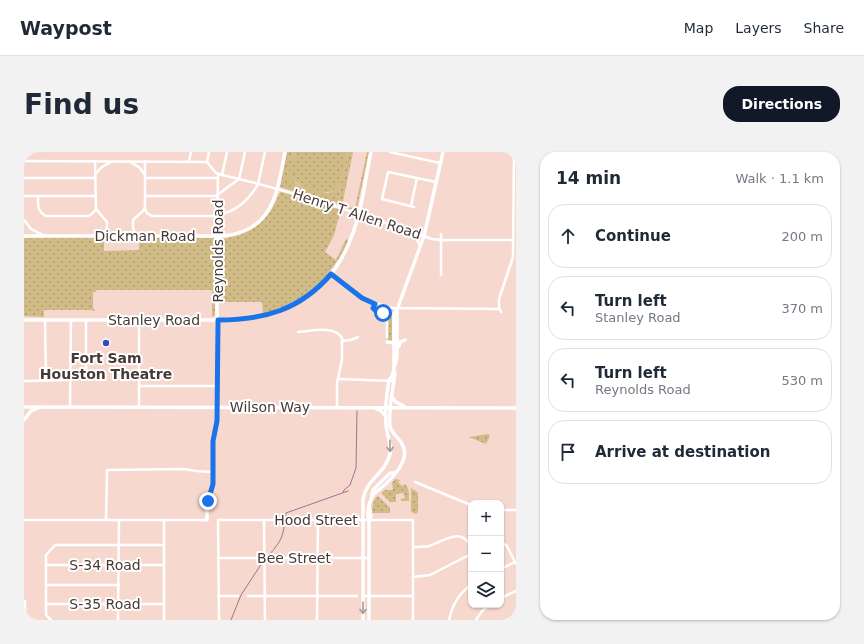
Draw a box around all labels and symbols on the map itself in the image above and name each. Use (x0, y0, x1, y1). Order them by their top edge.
street label: Henry T Allen Road (291, 186, 423, 242)
street label: Reynolds Road (210, 199, 226, 303)
street label: Dickman Road (94, 228, 196, 244)
route start (374, 304, 392, 322)
street label: Stanley Road (108, 312, 200, 328)
marker: Fort Sam Houston Theatre (101, 338, 111, 348)
place label: Fort Sam Houston Theatre (40, 350, 172, 382)
street label: Wilson Way (230, 399, 310, 415)
one-way arrow (386, 439, 393, 452)
route end (199, 492, 217, 510)
street label: Hood Street (274, 512, 358, 528)
street label: Bee Street (257, 550, 331, 566)
street label: S-34 Road (69, 557, 141, 573)
street label: S-35 Road (69, 596, 141, 612)
one-way arrow (359, 601, 367, 614)

